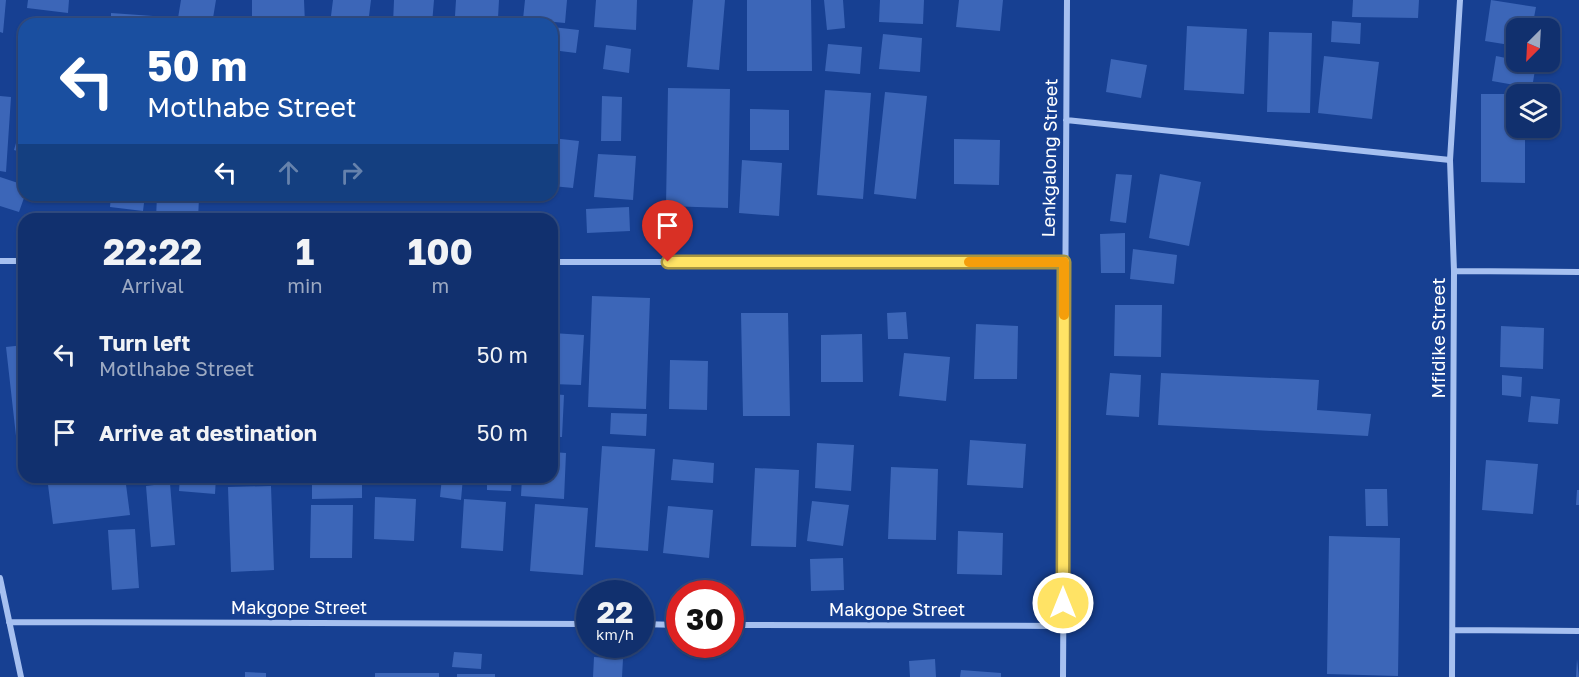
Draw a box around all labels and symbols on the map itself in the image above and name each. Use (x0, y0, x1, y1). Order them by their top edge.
north arrow (1506, 18, 1560, 72)
street label: Lenkgalong Street (1037, 78, 1061, 238)
pin (642, 200, 693, 262)
street label: Mfidike Street (1427, 278, 1449, 398)
position arrow (1031, 571, 1095, 635)
speed limit sign: 30 (666, 580, 744, 658)
street label: Makgope Street (231, 596, 367, 618)
street label: Makgope Street (829, 598, 965, 620)

